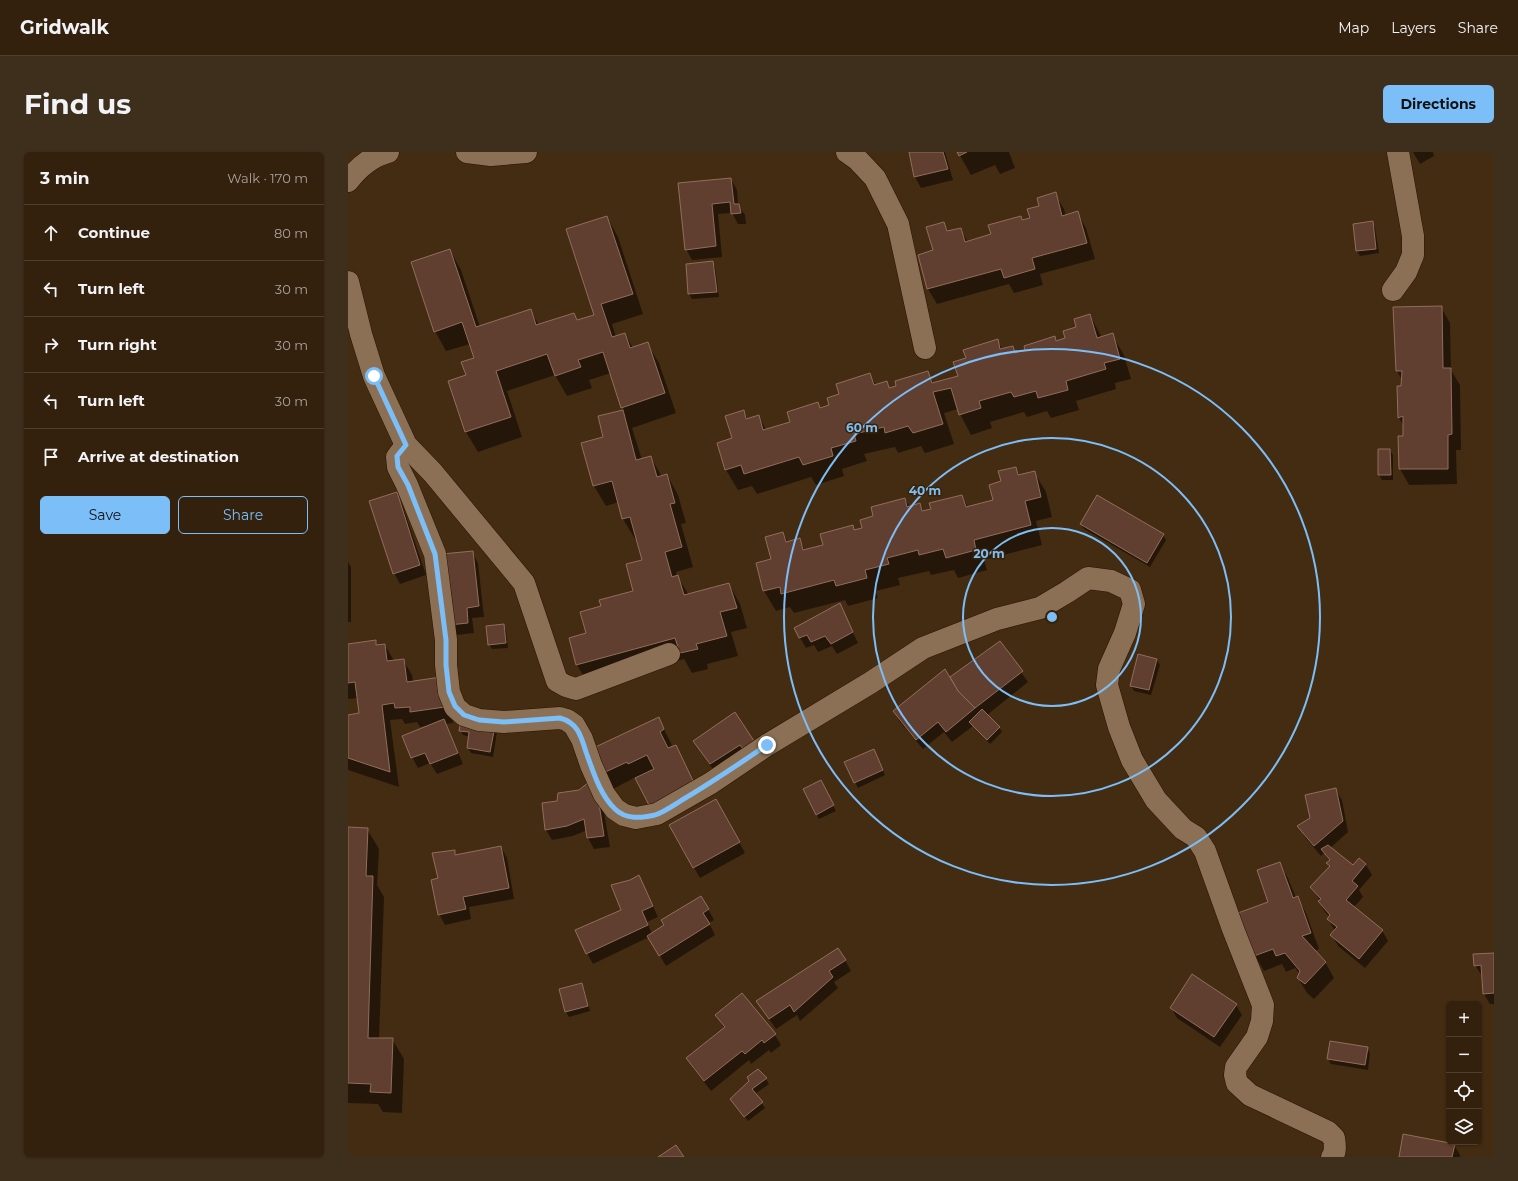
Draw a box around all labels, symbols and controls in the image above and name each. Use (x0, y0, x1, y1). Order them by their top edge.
text: Gridwalk (20, 16, 109, 39)
text: Map (1338, 19, 1369, 37)
text: Layers (1391, 19, 1436, 37)
text: Share (1458, 19, 1498, 37)
button: Directions (1383, 85, 1494, 123)
text: Find us (24, 87, 131, 121)
text: 3 min (40, 168, 90, 188)
text: Walk · 170 m (227, 170, 308, 186)
icon: ahead (40, 222, 62, 244)
text: Continue (78, 223, 150, 242)
text: 80 m (274, 225, 308, 241)
icon: left (40, 278, 62, 300)
text: Turn left (78, 279, 145, 298)
text: 30 m (275, 281, 308, 297)
icon: right (40, 334, 62, 356)
text: Turn right (78, 335, 157, 354)
text: 30 m (275, 337, 308, 353)
route start (365, 367, 383, 385)
icon: left (40, 390, 62, 412)
text: Turn left (78, 391, 145, 410)
text: 30 m (275, 393, 308, 409)
text: 60 m (846, 420, 878, 435)
icon: arrive (40, 446, 62, 468)
text: Arrive at destination (78, 447, 239, 466)
text: 40 m (909, 483, 941, 498)
button: Save (40, 496, 170, 534)
button: Share (178, 496, 308, 534)
text: 20 m (973, 546, 1005, 561)
centre of rings (1045, 610, 1059, 624)
route end (758, 736, 776, 754)
map controls (1446, 1001, 1482, 1145)
button: + (1446, 1001, 1482, 1037)
button: − (1446, 1037, 1482, 1073)
button: locate (1446, 1073, 1482, 1109)
button: layers (1446, 1109, 1482, 1145)

